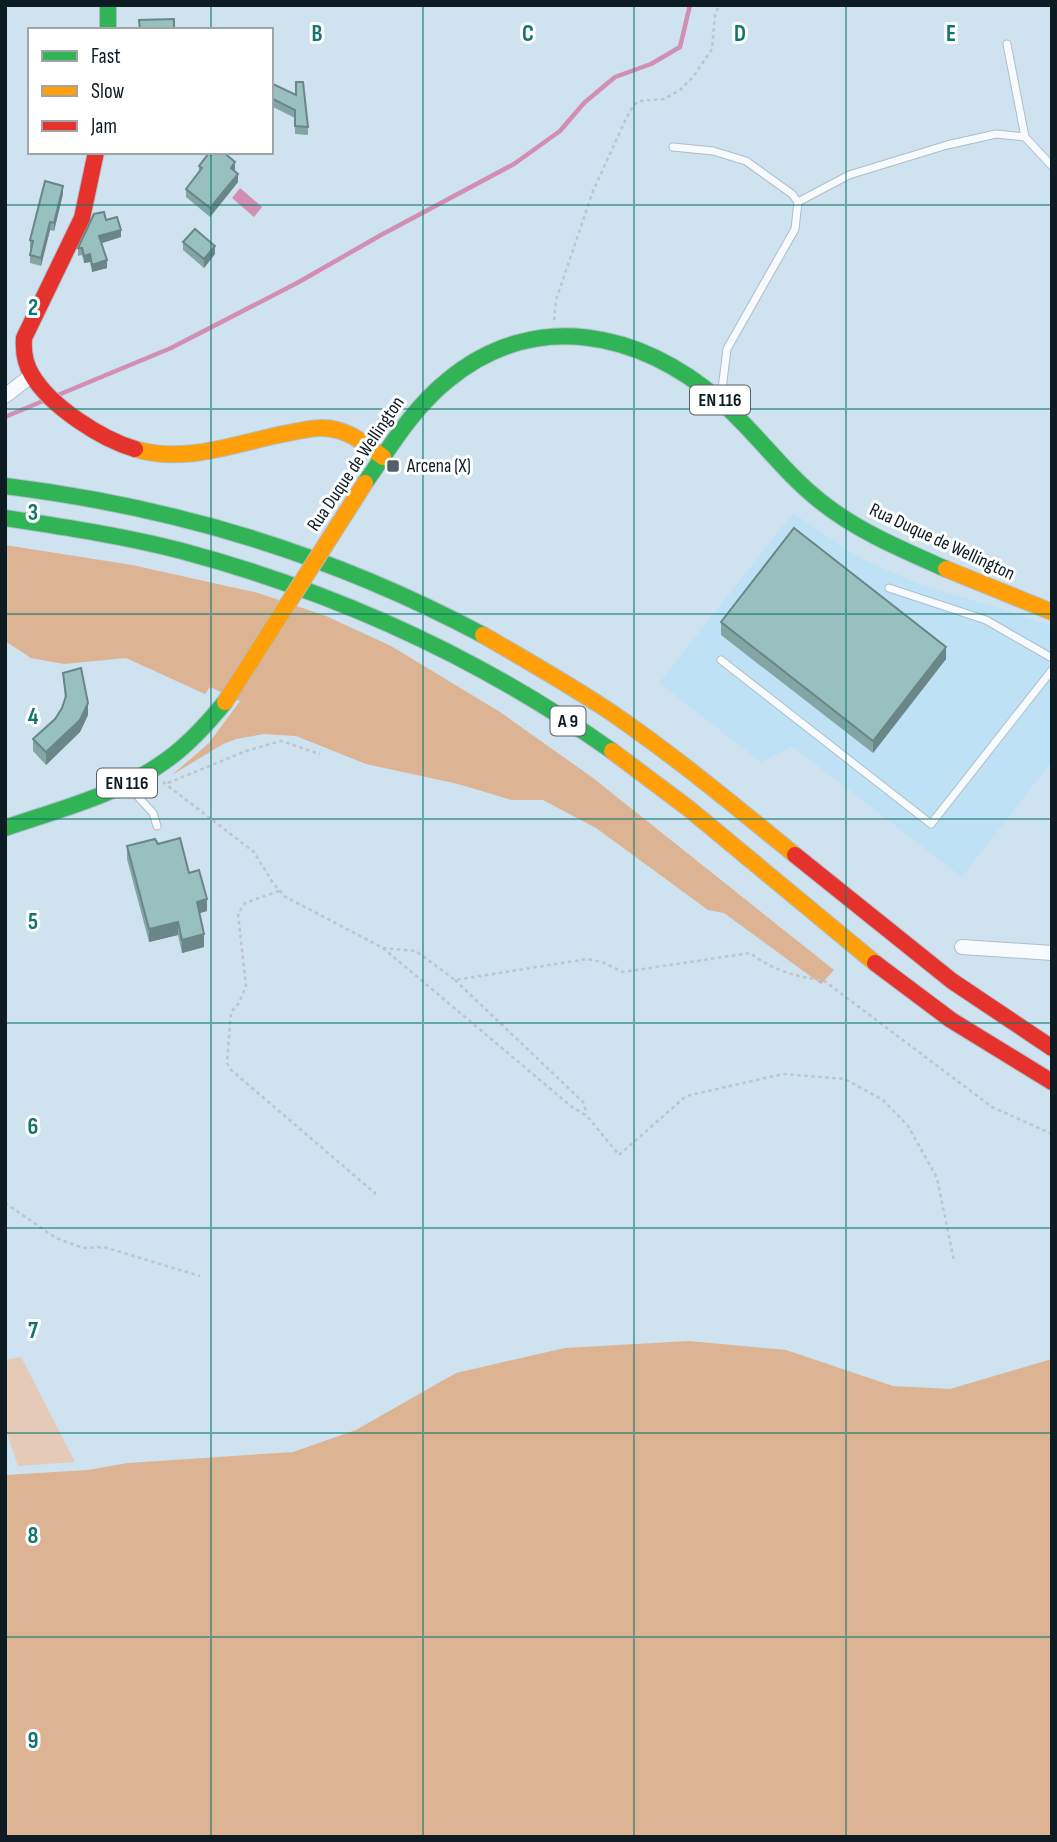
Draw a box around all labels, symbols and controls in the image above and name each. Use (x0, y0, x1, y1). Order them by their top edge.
text: B (312, 20, 323, 48)
text: C (522, 20, 534, 48)
text: D (734, 20, 746, 48)
text: E (946, 20, 956, 48)
legend (28, 28, 273, 154)
text: Fast (91, 44, 121, 69)
text: Slow (91, 79, 125, 104)
text: Jam (90, 114, 117, 139)
text: 2 (28, 294, 38, 322)
road number: EN 116 (690, 386, 750, 414)
street label: Rua Duque de Wellington (302, 392, 410, 536)
place label: Arcena (X) (406, 455, 471, 478)
marker: Arcena (X) (385, 458, 401, 474)
street label: Rua Duque de Wellington (866, 498, 1018, 586)
text: 3 (28, 499, 38, 527)
text: 4 (28, 703, 39, 731)
road number: A 9 (550, 706, 586, 736)
road number: EN 116 (97, 768, 157, 798)
text: 5 (28, 908, 38, 936)
text: 6 (28, 1113, 38, 1141)
text: 7 (28, 1317, 38, 1345)
text: 8 (28, 1522, 39, 1550)
text: 9 (28, 1727, 38, 1755)

